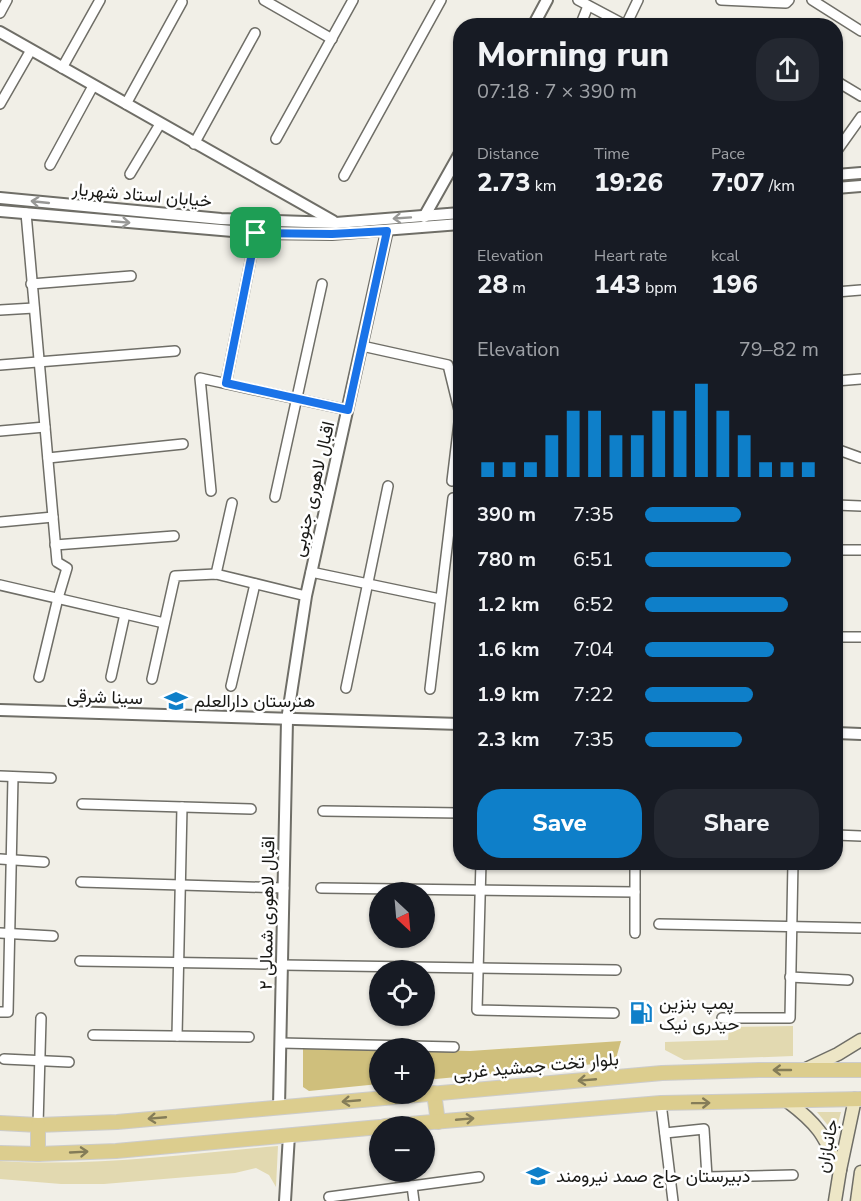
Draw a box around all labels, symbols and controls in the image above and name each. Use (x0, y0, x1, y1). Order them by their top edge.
text: Morning run (477, 33, 669, 78)
button: share (756, 38, 819, 101)
text: 07:18 · 7 × 390 m (477, 78, 637, 105)
text: Distance (477, 143, 539, 165)
text: Time (594, 143, 630, 165)
text: Pace (711, 143, 745, 165)
text: 2.73 (477, 165, 531, 200)
text: 19:26 (594, 165, 663, 200)
text: 7:07 (711, 165, 765, 200)
text: km (531, 175, 556, 197)
text: /km (765, 175, 795, 197)
street label: خیابان استاد شهریار (70, 177, 213, 213)
one-way arrow (31, 196, 51, 207)
pin (230, 207, 281, 258)
one-way arrow (393, 213, 413, 224)
icon: arrive (239, 216, 272, 249)
one-way arrow (111, 217, 130, 228)
text: Elevation (477, 245, 543, 267)
text: Heart rate (594, 245, 667, 267)
text: kcal (711, 245, 739, 267)
text: 28 (477, 267, 508, 302)
text: 143 (594, 267, 641, 302)
text: 196 (711, 267, 758, 302)
text: m (508, 277, 526, 299)
text: bpm (641, 277, 677, 299)
text: Elevation (477, 336, 560, 363)
text: 79–82 m (739, 336, 819, 363)
street label: اقبال لاهوری جنوبی (286, 419, 340, 559)
text: 390 m (477, 501, 536, 528)
text: 7:35 (573, 501, 614, 528)
text: 780 m (477, 546, 536, 573)
text: 6:51 (573, 546, 614, 573)
text: 1.2 km (477, 591, 540, 618)
text: 6:52 (573, 591, 614, 618)
text: 1.6 km (477, 636, 540, 663)
text: 7:04 (573, 636, 614, 663)
text: 1.9 km (477, 681, 540, 708)
text: 7:22 (573, 681, 614, 708)
street label: سینا شرقی (67, 684, 143, 710)
school or university icon: هنرستان دارالعلم (163, 688, 189, 714)
place label: هنرستان دارالعلم (194, 689, 315, 713)
text: 2.3 km (477, 726, 540, 753)
text: 7:35 (573, 726, 614, 753)
button: Save (477, 789, 642, 858)
button: Share (654, 789, 819, 858)
street label: اقبال لاهوری شمالی ۲ (254, 836, 280, 990)
north arrow (369, 882, 435, 948)
map controls (369, 882, 435, 1182)
button: locate (369, 960, 435, 1026)
place label: پمپ بنزین حیدری نیک (659, 991, 739, 1036)
fuel station icon: پمپ بنزین حیدری نیک (628, 1000, 654, 1026)
button: + (369, 1038, 435, 1104)
street label: بلوار تخت جمشید غربی (452, 1047, 620, 1085)
one-way arrow (772, 1064, 792, 1076)
one-way arrow (577, 1074, 597, 1085)
one-way arrow (341, 1095, 361, 1106)
one-way arrow (690, 1097, 710, 1109)
one-way arrow (147, 1113, 167, 1124)
one-way arrow (454, 1113, 474, 1124)
button: − (369, 1116, 435, 1182)
street label: جانبازان (810, 1117, 844, 1175)
one-way arrow (69, 1147, 89, 1158)
school or university icon: دبیرستان حاج صمد نیرومند (525, 1163, 551, 1189)
place label: دبیرستان حاج صمد نیرومند (556, 1164, 750, 1188)

